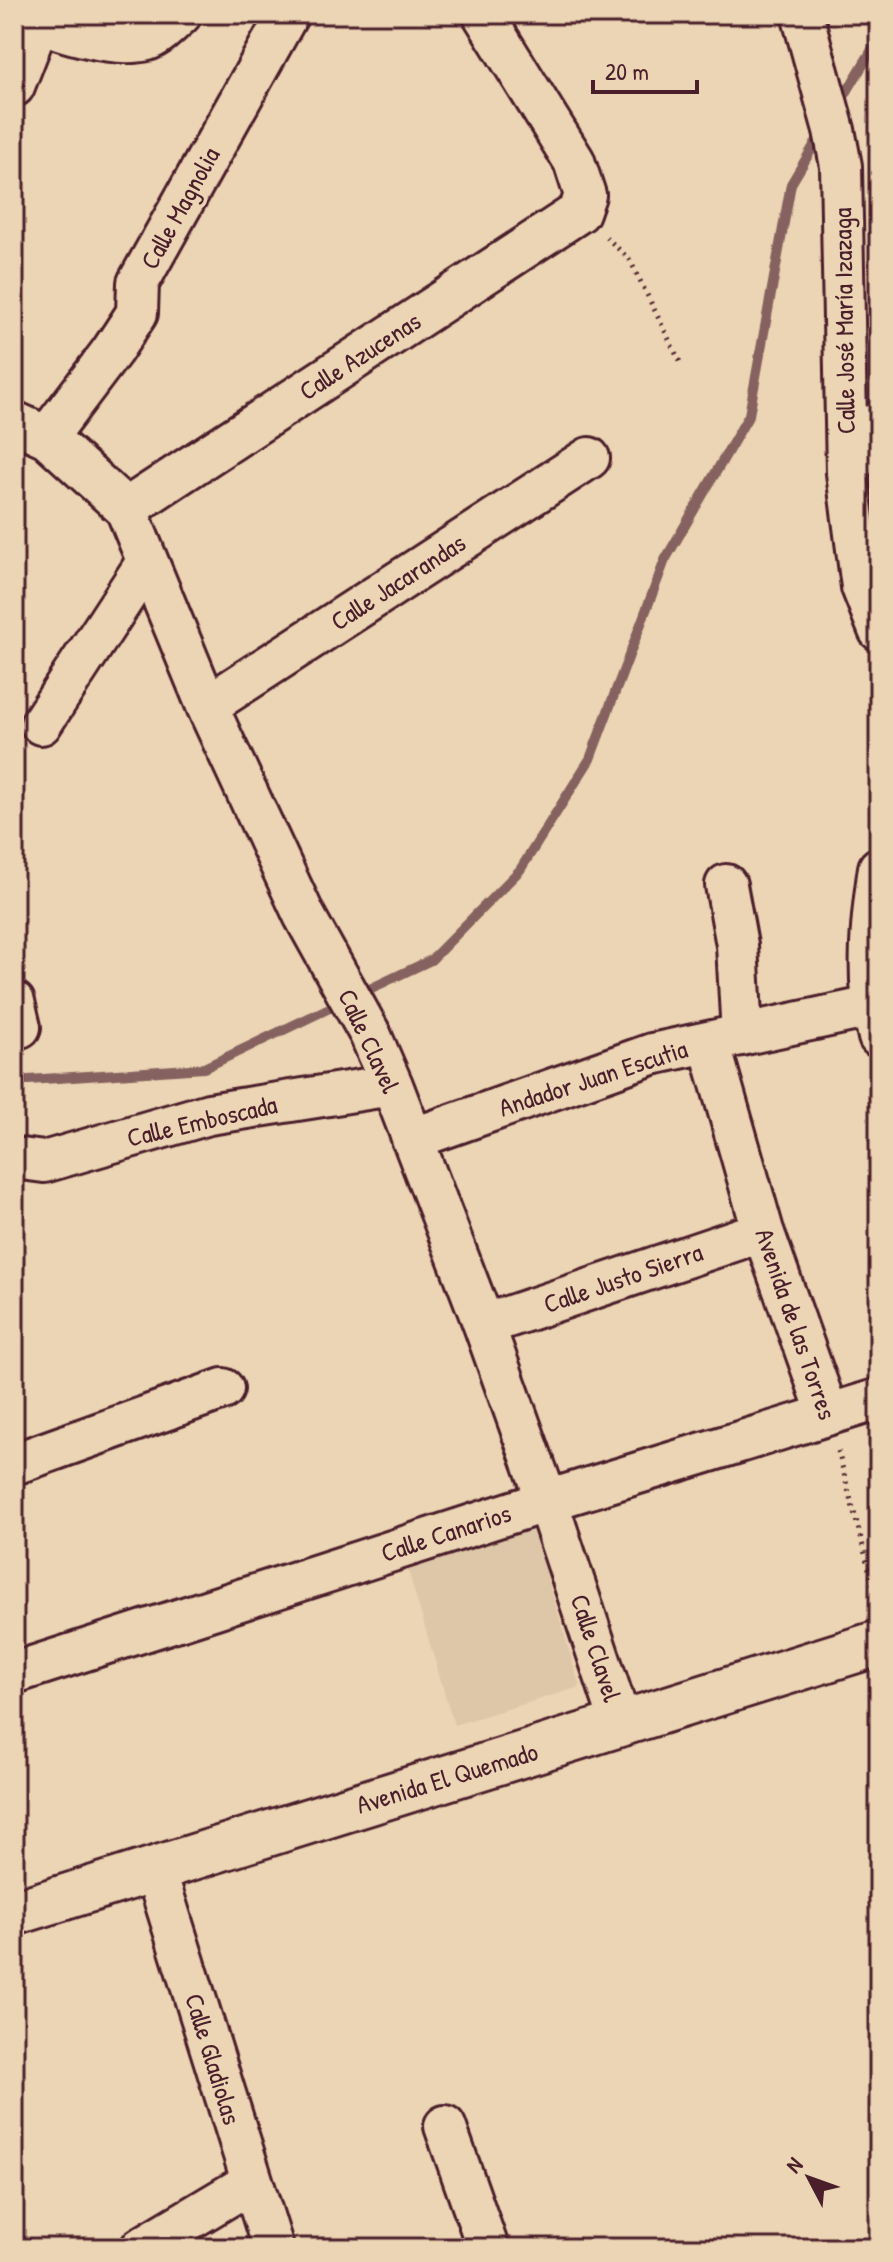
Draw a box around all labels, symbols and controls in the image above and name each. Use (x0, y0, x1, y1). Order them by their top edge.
scale bar (593, 44, 697, 94)
text: 20 m (605, 55, 649, 87)
street label: Calle Magnolia (132, 141, 227, 275)
street label: Calle José María Izazaga (824, 207, 863, 435)
street label: Calle Azucenas (292, 303, 427, 408)
street label: Calle Jacarandas (323, 525, 472, 638)
street label: Calle Clavel (330, 983, 409, 1099)
street label: Andador Juan Escutia (494, 1031, 692, 1124)
street label: Calle Emboscada (123, 1086, 280, 1155)
street label: Avenida de las Torres (747, 1224, 846, 1424)
street label: Calle Justo Sierra (539, 1234, 707, 1321)
street label: Calle Canarios (376, 1495, 515, 1570)
street label: Calle Clavel (563, 1590, 630, 1706)
street label: Avenida El Quemado (352, 1733, 542, 1822)
street label: Calle Gladiolas (177, 1989, 250, 2129)
north arrow (769, 2138, 849, 2218)
text: N (779, 2150, 809, 2179)

